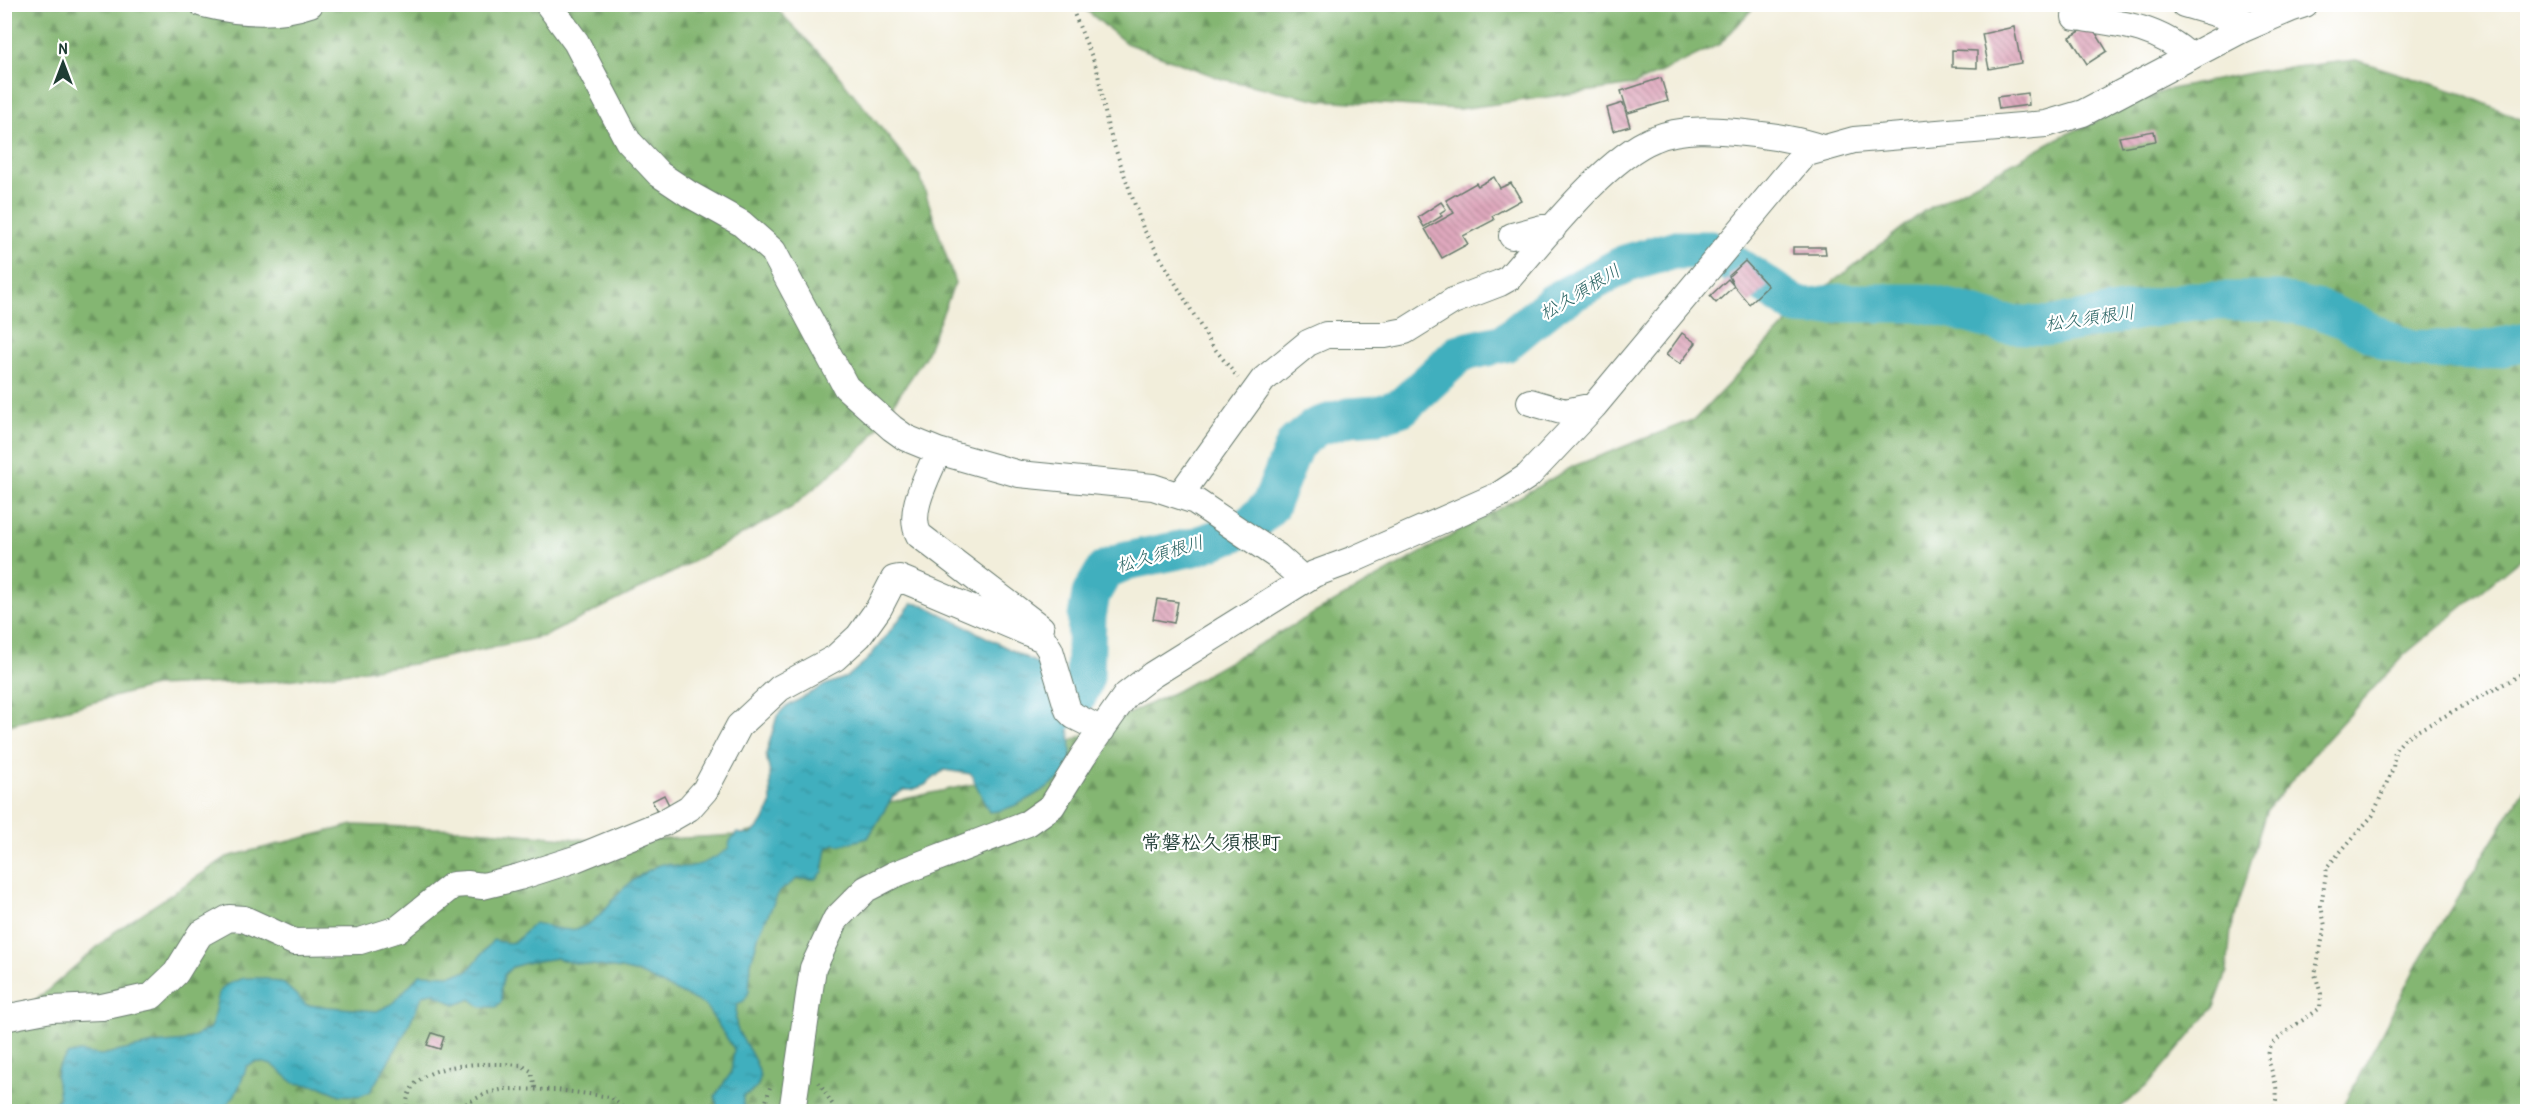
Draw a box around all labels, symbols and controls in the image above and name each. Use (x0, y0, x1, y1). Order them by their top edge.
north arrow (33, 33, 93, 93)
text: N (59, 37, 68, 59)
water label: 松久須根川 (1535, 258, 1625, 325)
water label: 松久須根川 (2044, 299, 2136, 336)
water label: 松久須根川 (1113, 529, 1207, 578)
district label: 常磐松久須根町 (1141, 828, 1281, 855)

